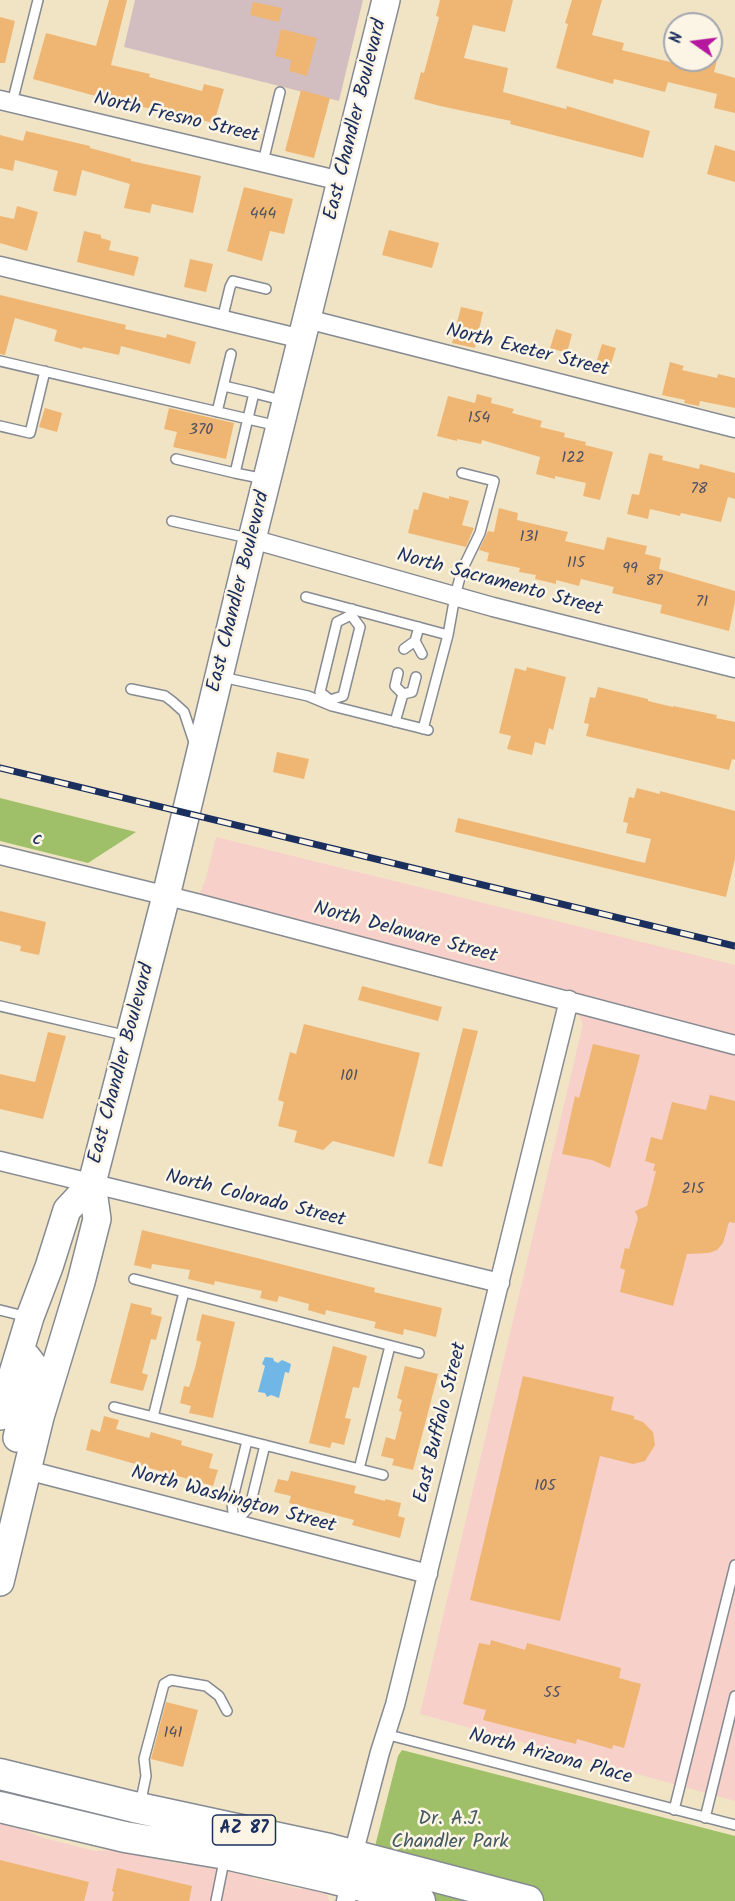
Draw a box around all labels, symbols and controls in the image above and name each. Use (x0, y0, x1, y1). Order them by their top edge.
north arrow (663, 12, 723, 72)
street label: East Chandler Boulevard (320, 17, 394, 223)
text: N (664, 30, 690, 46)
street label: North Fresno Street (91, 88, 261, 150)
house number: 444 (250, 205, 276, 225)
street label: North Exeter Street (443, 320, 611, 384)
house number: 154 (468, 409, 490, 429)
house number: 370 (189, 421, 213, 441)
house number: 122 (561, 449, 585, 469)
house number: 78 (690, 480, 708, 500)
street label: East Chandler Boulevard (203, 489, 277, 695)
house number: 131 (519, 528, 539, 548)
street label: North Sacramento Street (394, 545, 604, 623)
house number: 115 (567, 554, 585, 574)
house number: 99 (622, 560, 638, 580)
house number: 87 (645, 572, 663, 592)
house number: 71 (696, 593, 708, 613)
street label: c (30, 828, 44, 854)
street label: North Delaware Street (311, 898, 499, 970)
street label: East Chandler Boulevard (85, 961, 161, 1167)
house number: 101 (340, 1067, 358, 1087)
street label: North Colorado Street (163, 1166, 347, 1234)
house number: 215 (682, 1180, 704, 1200)
street label: East Buffalo Street (410, 1340, 474, 1506)
street label: North Washington Street (128, 1462, 338, 1540)
house number: 105 (534, 1477, 556, 1497)
house number: 55 (543, 1684, 561, 1704)
house number: 141 (164, 1724, 182, 1744)
street label: North Arizona Place (466, 1725, 634, 1791)
park label: Dr. A.J. Chandler Park (391, 1809, 509, 1856)
road number: AZ 87 (212, 1815, 276, 1845)

